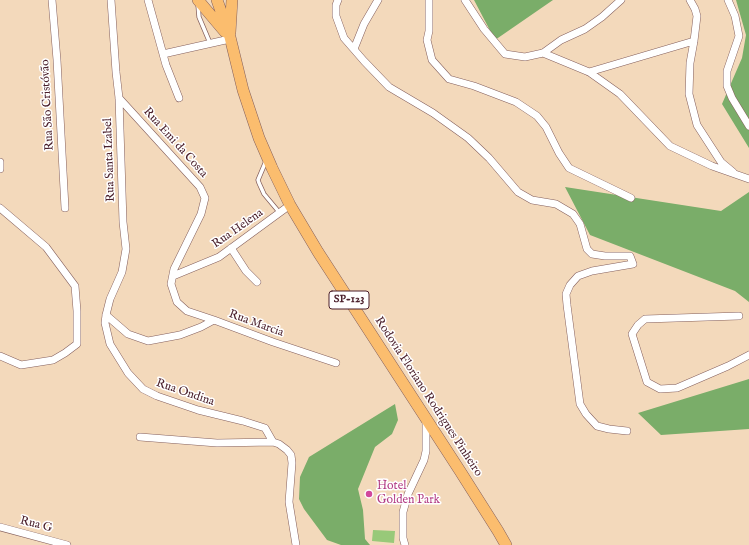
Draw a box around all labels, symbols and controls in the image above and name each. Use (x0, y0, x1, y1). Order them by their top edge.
street label: Rua São Cristóvão (38, 59, 58, 151)
street label: Rua Emi da Costa (140, 105, 210, 181)
street label: Rua Santa Izabel (101, 118, 119, 202)
street label: Rua Helena (210, 206, 266, 252)
road number: SP-123 (329, 291, 369, 309)
street label: Rua Marcia (227, 307, 285, 341)
street label: Rodovia Floriano Rodrigues Pinheiro (371, 315, 485, 479)
street label: Rua Ondina (154, 376, 216, 410)
place label: Hotel Golden Park (377, 480, 440, 508)
marker: Hotel Golden Park (364, 489, 374, 499)
street label: Rua G (18, 514, 54, 536)

